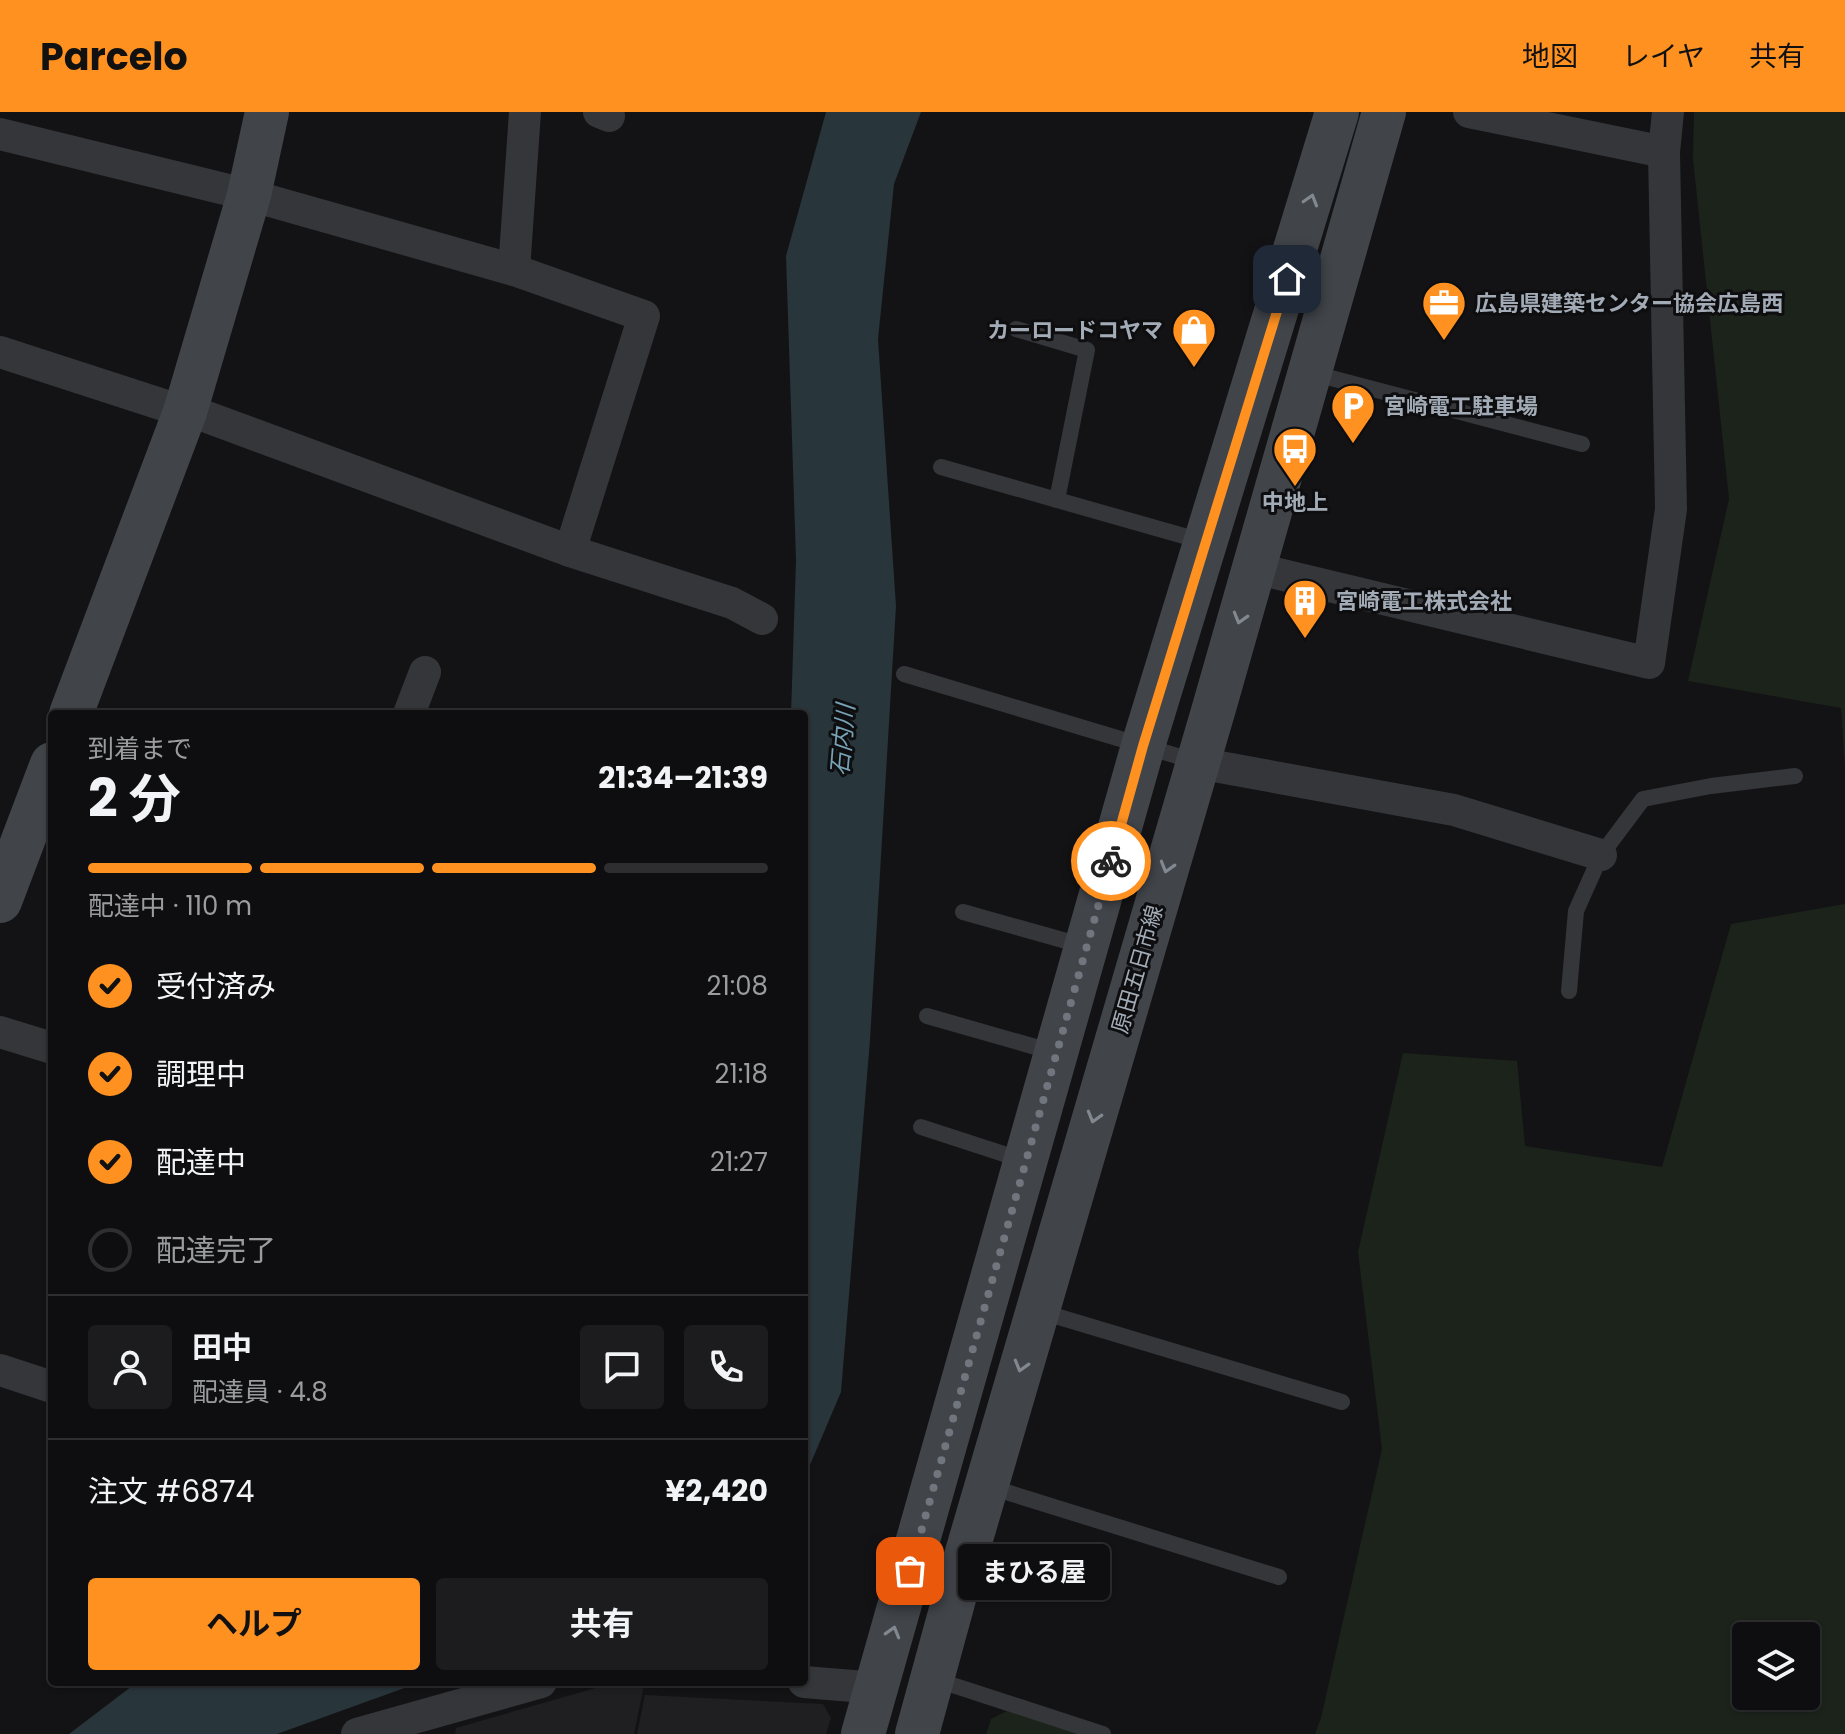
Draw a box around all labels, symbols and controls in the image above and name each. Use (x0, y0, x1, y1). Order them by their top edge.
text: Parcelo (40, 30, 188, 83)
text: 地図 (1522, 37, 1578, 76)
text: レイヤ (1622, 37, 1705, 76)
text: 共有 (1749, 37, 1805, 76)
one-way arrow (1302, 194, 1318, 207)
pin (1253, 245, 1321, 313)
icon: home (1265, 257, 1309, 301)
office icon: 広島県建築センター協会広島西 (1420, 279, 1468, 342)
place label: 広島県建築センター協会広島西 (1475, 288, 1783, 319)
shop icon: カーロードコヤマ (1170, 306, 1218, 369)
place label: カーロードコヤマ (987, 315, 1163, 346)
parking icon: 宮崎電工駐車場 (1329, 382, 1377, 445)
place label: 宮崎電工駐車場 (1384, 391, 1538, 422)
bus stop icon: 中地上 (1271, 425, 1319, 488)
place label: 中地上 (1262, 487, 1328, 518)
building icon: 宮崎電工株式会社 (1281, 577, 1329, 640)
place label: 宮崎電工株式会社 (1336, 586, 1512, 617)
one-way arrow (1233, 610, 1249, 624)
water label: 石内川 (823, 700, 862, 777)
text: 到着まで (88, 731, 192, 767)
text: 21:34–21:39 (598, 756, 768, 799)
text: 2 分 (88, 762, 181, 835)
courier (1071, 821, 1151, 901)
icon: bike (1089, 839, 1133, 883)
one-way arrow (1160, 860, 1176, 874)
text: 配達中 · 110 m (88, 888, 252, 924)
street label: 原田五日市線 (1104, 901, 1171, 1037)
icon: check (88, 964, 132, 1008)
text: 受付済み (156, 965, 276, 1008)
text: 21:08 (706, 968, 768, 1004)
icon: check (88, 1052, 132, 1096)
text: 調理中 (156, 1053, 246, 1096)
text: 21:18 (714, 1056, 768, 1092)
one-way arrow (1087, 1109, 1103, 1123)
icon: check (88, 1140, 132, 1184)
text: 配達中 (156, 1141, 246, 1184)
text: 21:27 (710, 1144, 768, 1180)
text: 配達完了 (156, 1229, 276, 1272)
button: person (88, 1325, 172, 1409)
button: chat (580, 1325, 664, 1409)
button: phone (684, 1325, 768, 1409)
text: 田中 (192, 1326, 252, 1369)
one-way arrow (1014, 1359, 1030, 1373)
text: 配達員 · 4.8 (192, 1374, 328, 1410)
text: ¥2,420 (665, 1469, 768, 1512)
text: 注文 #6874 (88, 1470, 254, 1513)
pin (876, 1537, 944, 1605)
callout: まひる屋 (958, 1543, 1110, 1599)
icon: bag (888, 1549, 932, 1593)
text: まひる屋 (982, 1554, 1086, 1590)
button: ヘルプ (88, 1578, 420, 1670)
button: 共有 (436, 1578, 768, 1670)
map controls (1732, 1622, 1820, 1710)
button: layers (1732, 1622, 1820, 1710)
one-way arrow (883, 1626, 900, 1640)

